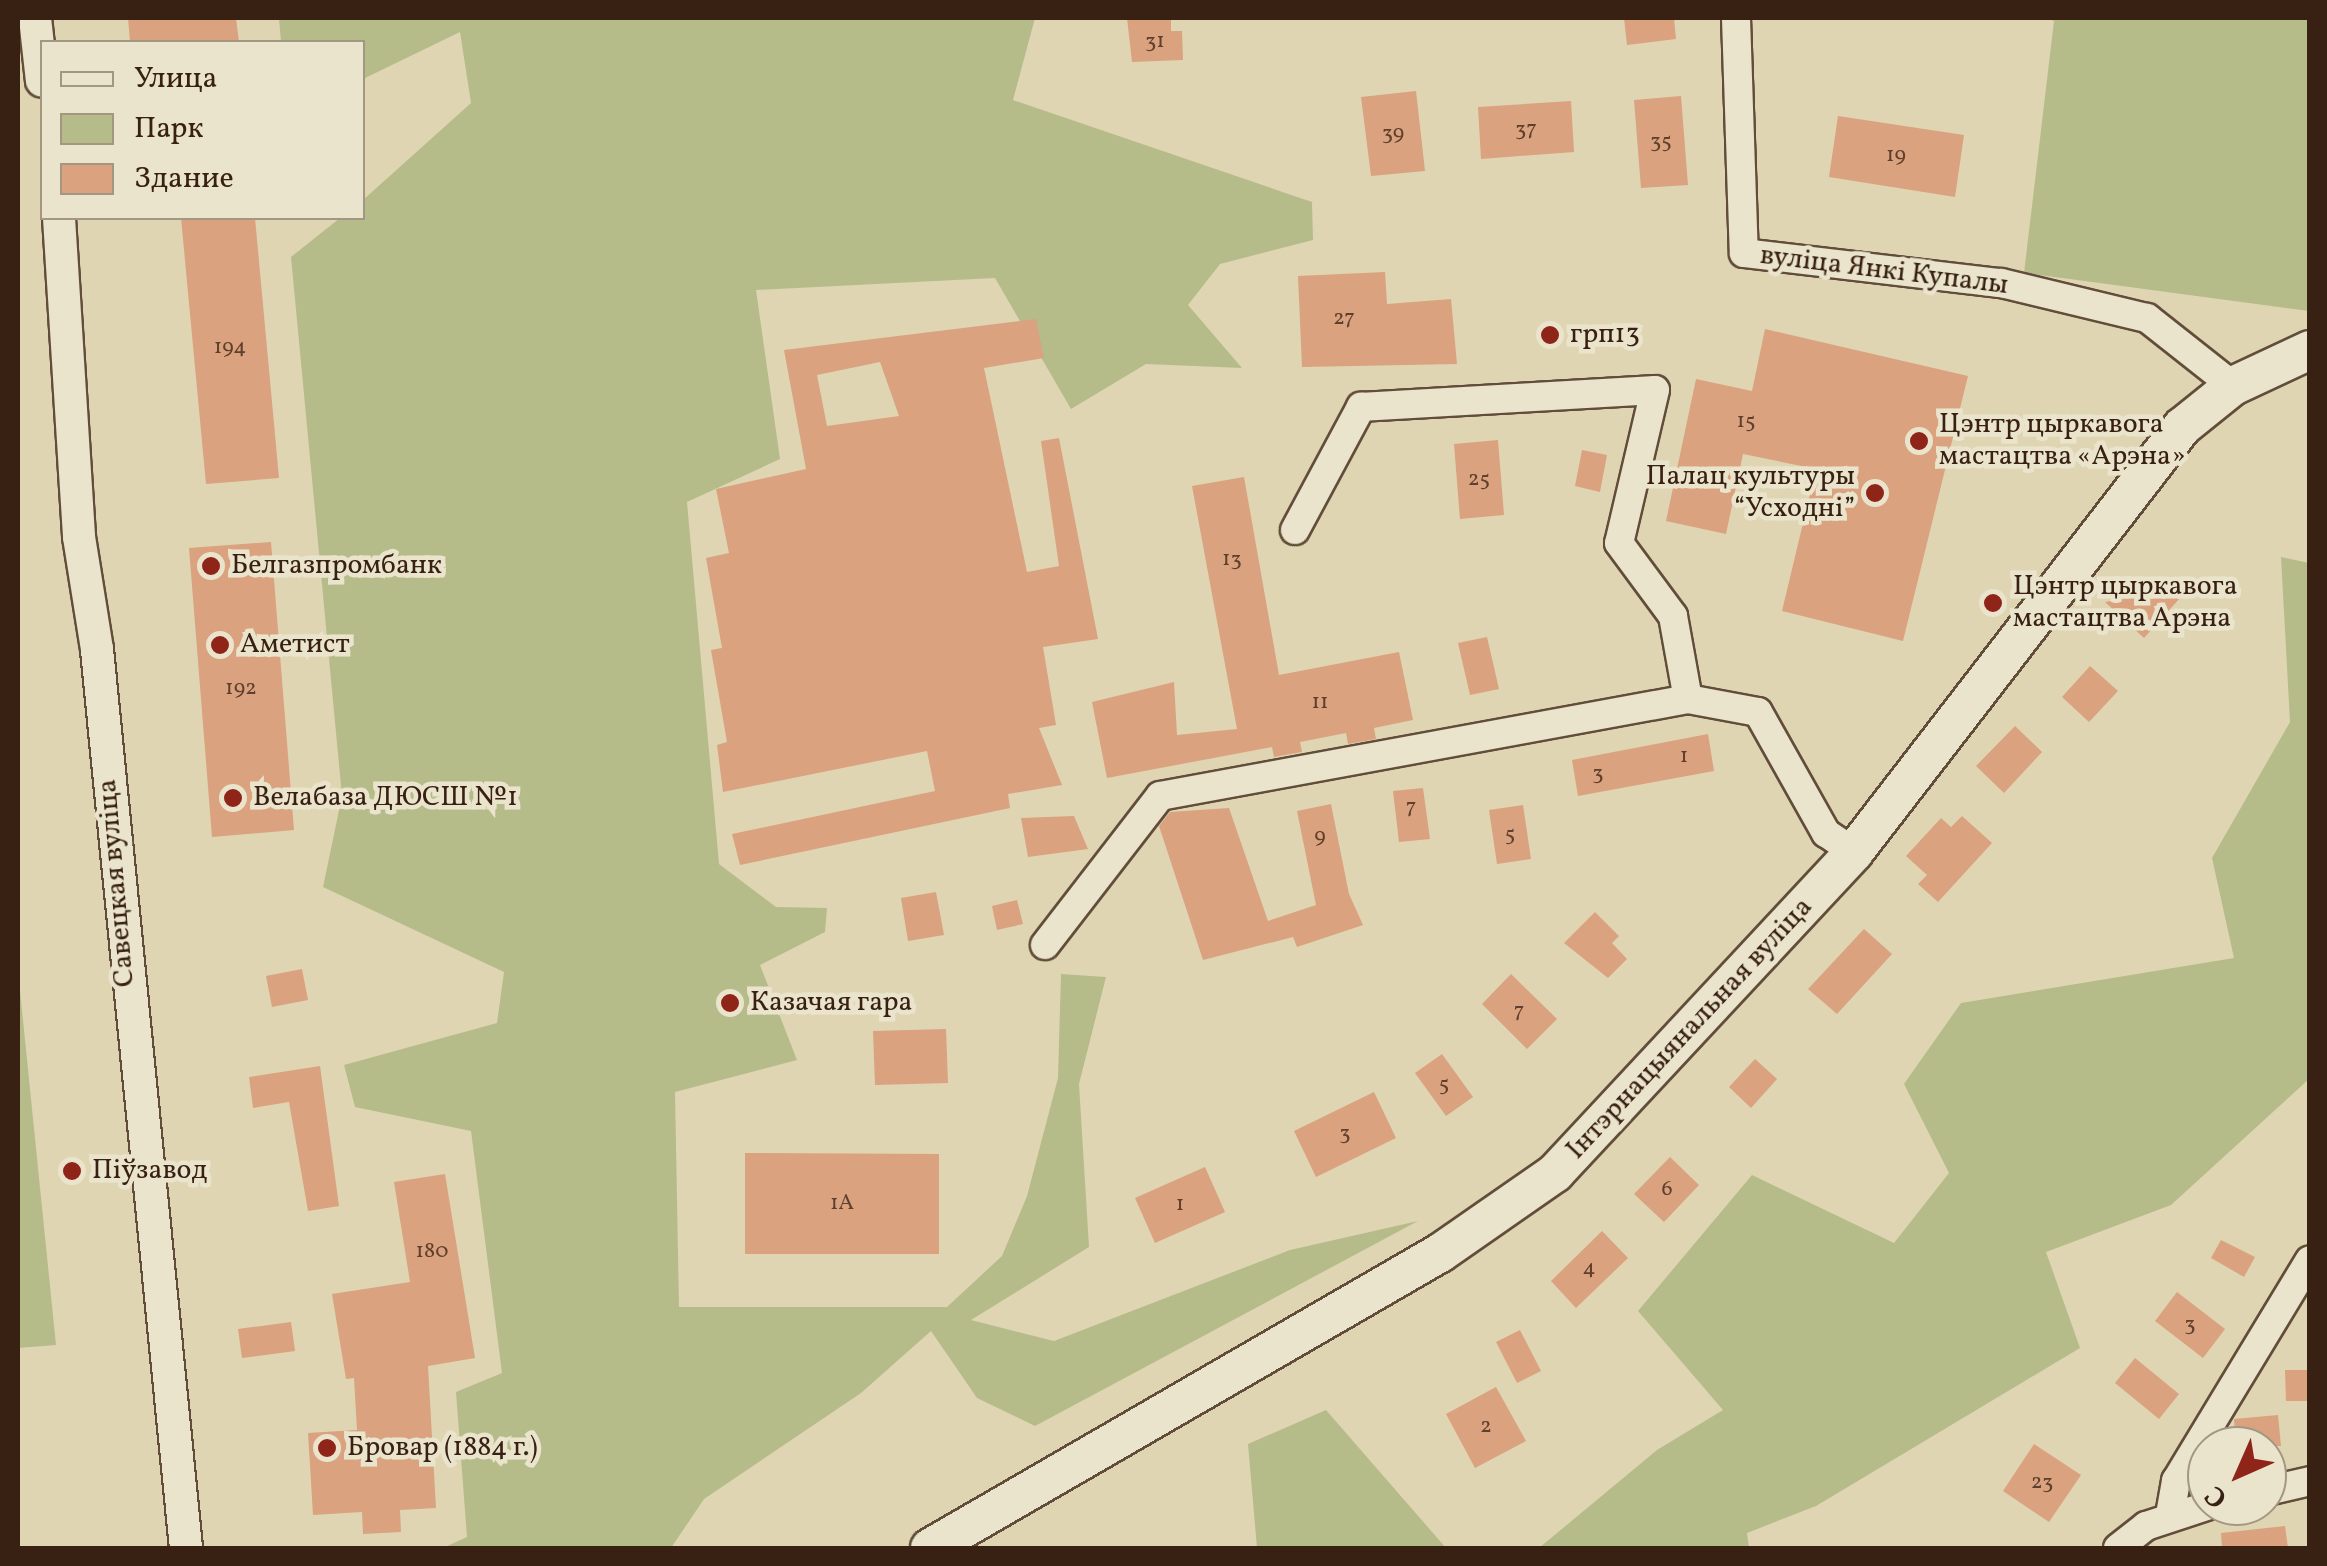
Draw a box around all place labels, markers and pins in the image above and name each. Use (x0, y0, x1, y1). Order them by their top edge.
place label: грп13 (1570, 318, 1640, 352)
marker: грп13 (1539, 324, 1561, 346)
place label: Цэнтр цыркавога мастацтва «Арэна» (1939, 408, 2186, 474)
marker: Цэнтр цыркавога мастацтва «Арэна» (1908, 430, 1930, 452)
place label: Палац культуры “Усходні” (1646, 460, 1855, 526)
marker: Палац культуры “Усходні” (1864, 482, 1886, 504)
place label: Белгазпромбанк (231, 549, 442, 583)
marker: Белгазпромбанк (200, 555, 222, 577)
place label: Цэнтр цыркавога мастацтва Арэна (2013, 570, 2238, 636)
marker: Цэнтр цыркавога мастацтва Арэна (1982, 592, 2004, 614)
place label: Аметист (240, 628, 350, 662)
marker: Аметист (209, 634, 231, 656)
place label: Велабаза ДЮСШ №1 (253, 781, 518, 815)
marker: Велабаза ДЮСШ №1 (222, 787, 244, 809)
place label: Казачая гара (750, 986, 912, 1020)
marker: Казачая гара (719, 992, 741, 1014)
place label: Піўзавод (92, 1154, 207, 1188)
marker: Піўзавод (61, 1160, 83, 1182)
place label: Бровар (1884 г.) (347, 1431, 538, 1465)
marker: Бровар (1884 г.) (316, 1437, 338, 1459)

